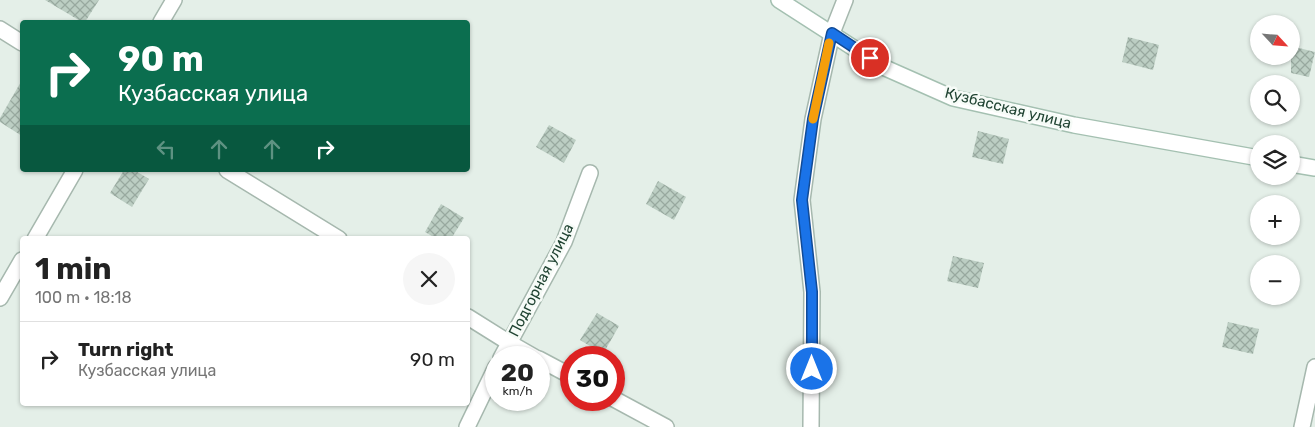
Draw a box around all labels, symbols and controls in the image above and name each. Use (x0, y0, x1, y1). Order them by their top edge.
north arrow (1250, 15, 1300, 65)
map controls (1250, 15, 1300, 305)
pin (849, 37, 891, 79)
text: 90 m (118, 38, 204, 80)
icon: right (35, 40, 100, 105)
icon: arrive (856, 44, 884, 72)
button: search (1250, 75, 1300, 125)
text: Кузбасская улица (118, 80, 308, 107)
street label: Кузбасская улица (943, 84, 1073, 132)
icon: left (152, 135, 180, 163)
icon: ahead (205, 135, 233, 163)
icon: ahead (258, 135, 286, 163)
icon: right (311, 135, 339, 163)
button: layers (1250, 135, 1300, 185)
button: + (1250, 195, 1300, 245)
street label: Подгорная улица (505, 220, 577, 340)
text: 1 min (35, 251, 112, 287)
button: close (403, 253, 455, 305)
button: − (1250, 255, 1300, 305)
text: 100 m · 18:18 (35, 288, 132, 307)
text: Turn right (78, 338, 173, 361)
position arrow (785, 342, 837, 394)
icon: right (35, 345, 63, 373)
speed limit sign: 30 (560, 346, 625, 411)
text: 90 m (410, 348, 455, 371)
text: 20 (501, 358, 534, 387)
text: Кузбасская улица (78, 361, 216, 380)
text: km/h (503, 384, 532, 398)

